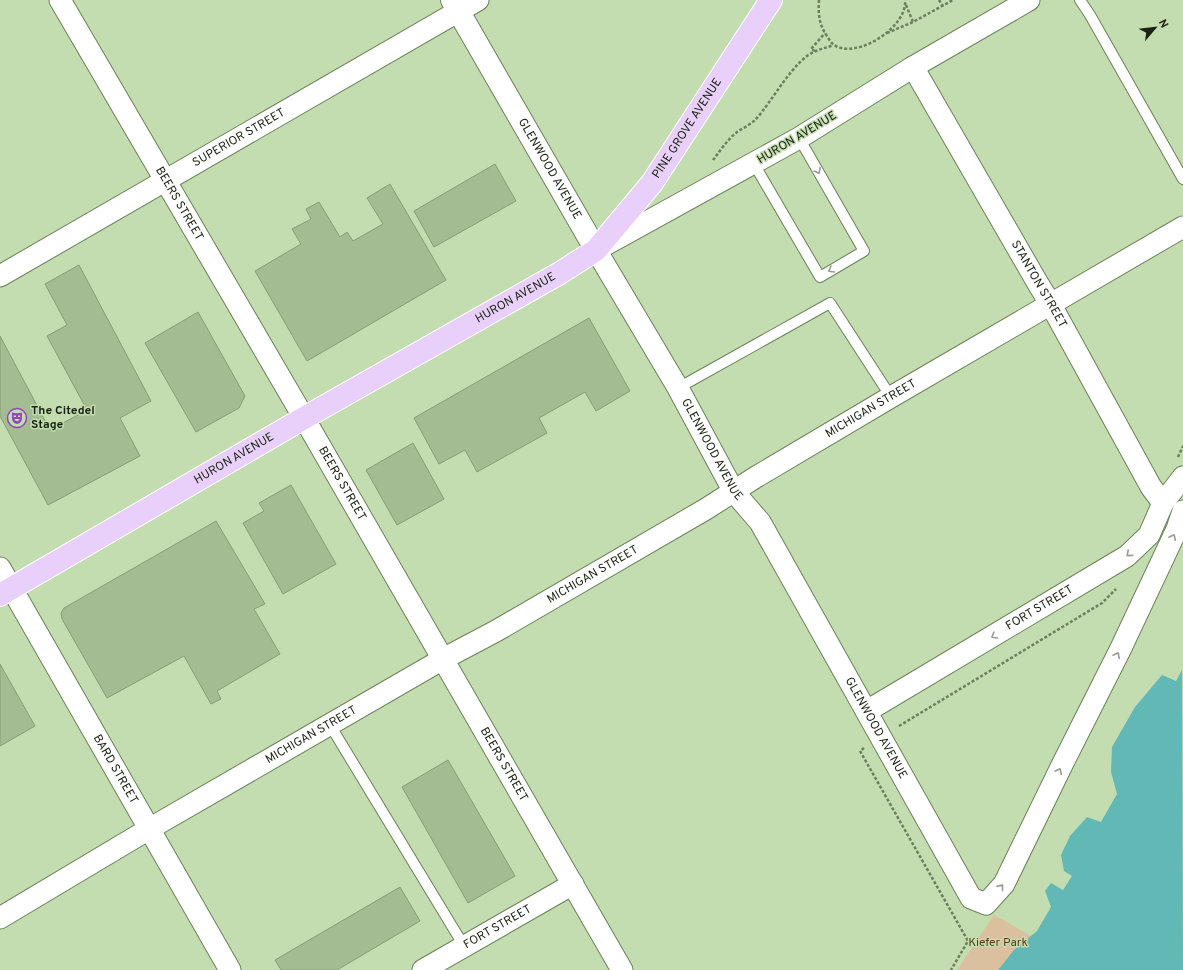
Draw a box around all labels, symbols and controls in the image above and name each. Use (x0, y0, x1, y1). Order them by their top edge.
north arrow (1135, 8, 1175, 48)
text: N (1155, 17, 1171, 31)
street label: PINE GROVE AVENUE (649, 75, 726, 182)
street label: SUPERIOR STREET (190, 105, 288, 171)
street label: HURON AVENUE (754, 108, 840, 168)
street label: GLENWOOD AVENUE (514, 115, 585, 223)
street label: BEERS STREET (151, 164, 207, 244)
one-way arrow (814, 167, 821, 175)
street label: STANTON STREET (1007, 238, 1070, 331)
one-way arrow (828, 266, 835, 273)
street label: HURON AVENUE (473, 269, 559, 327)
street label: MICHIGAN STREET (823, 376, 919, 442)
street label: GLENWOOD AVENUE (677, 396, 746, 504)
place label: The Citedel Stage (31, 403, 95, 433)
theatre icon: The Citedel Stage (6, 407, 28, 429)
street label: HURON AVENUE (191, 429, 277, 488)
street label: BEERS STREET (314, 444, 370, 524)
one-way arrow (1168, 534, 1176, 542)
street label: MICHIGAN STREET (544, 542, 641, 608)
one-way arrow (1126, 549, 1134, 556)
street label: FORT STREET (1003, 582, 1076, 634)
one-way arrow (991, 631, 998, 638)
one-way arrow (1112, 651, 1120, 659)
street label: GLENWOOD AVENUE (841, 674, 911, 782)
street label: MICHIGAN STREET (263, 702, 360, 768)
street label: BEERS STREET (476, 725, 531, 805)
street label: BARD STREET (89, 732, 141, 807)
one-way arrow (1054, 767, 1062, 775)
one-way arrow (996, 884, 1003, 891)
street label: FORT STREET (461, 901, 534, 953)
park label: Kiefer Park (968, 935, 1028, 951)

